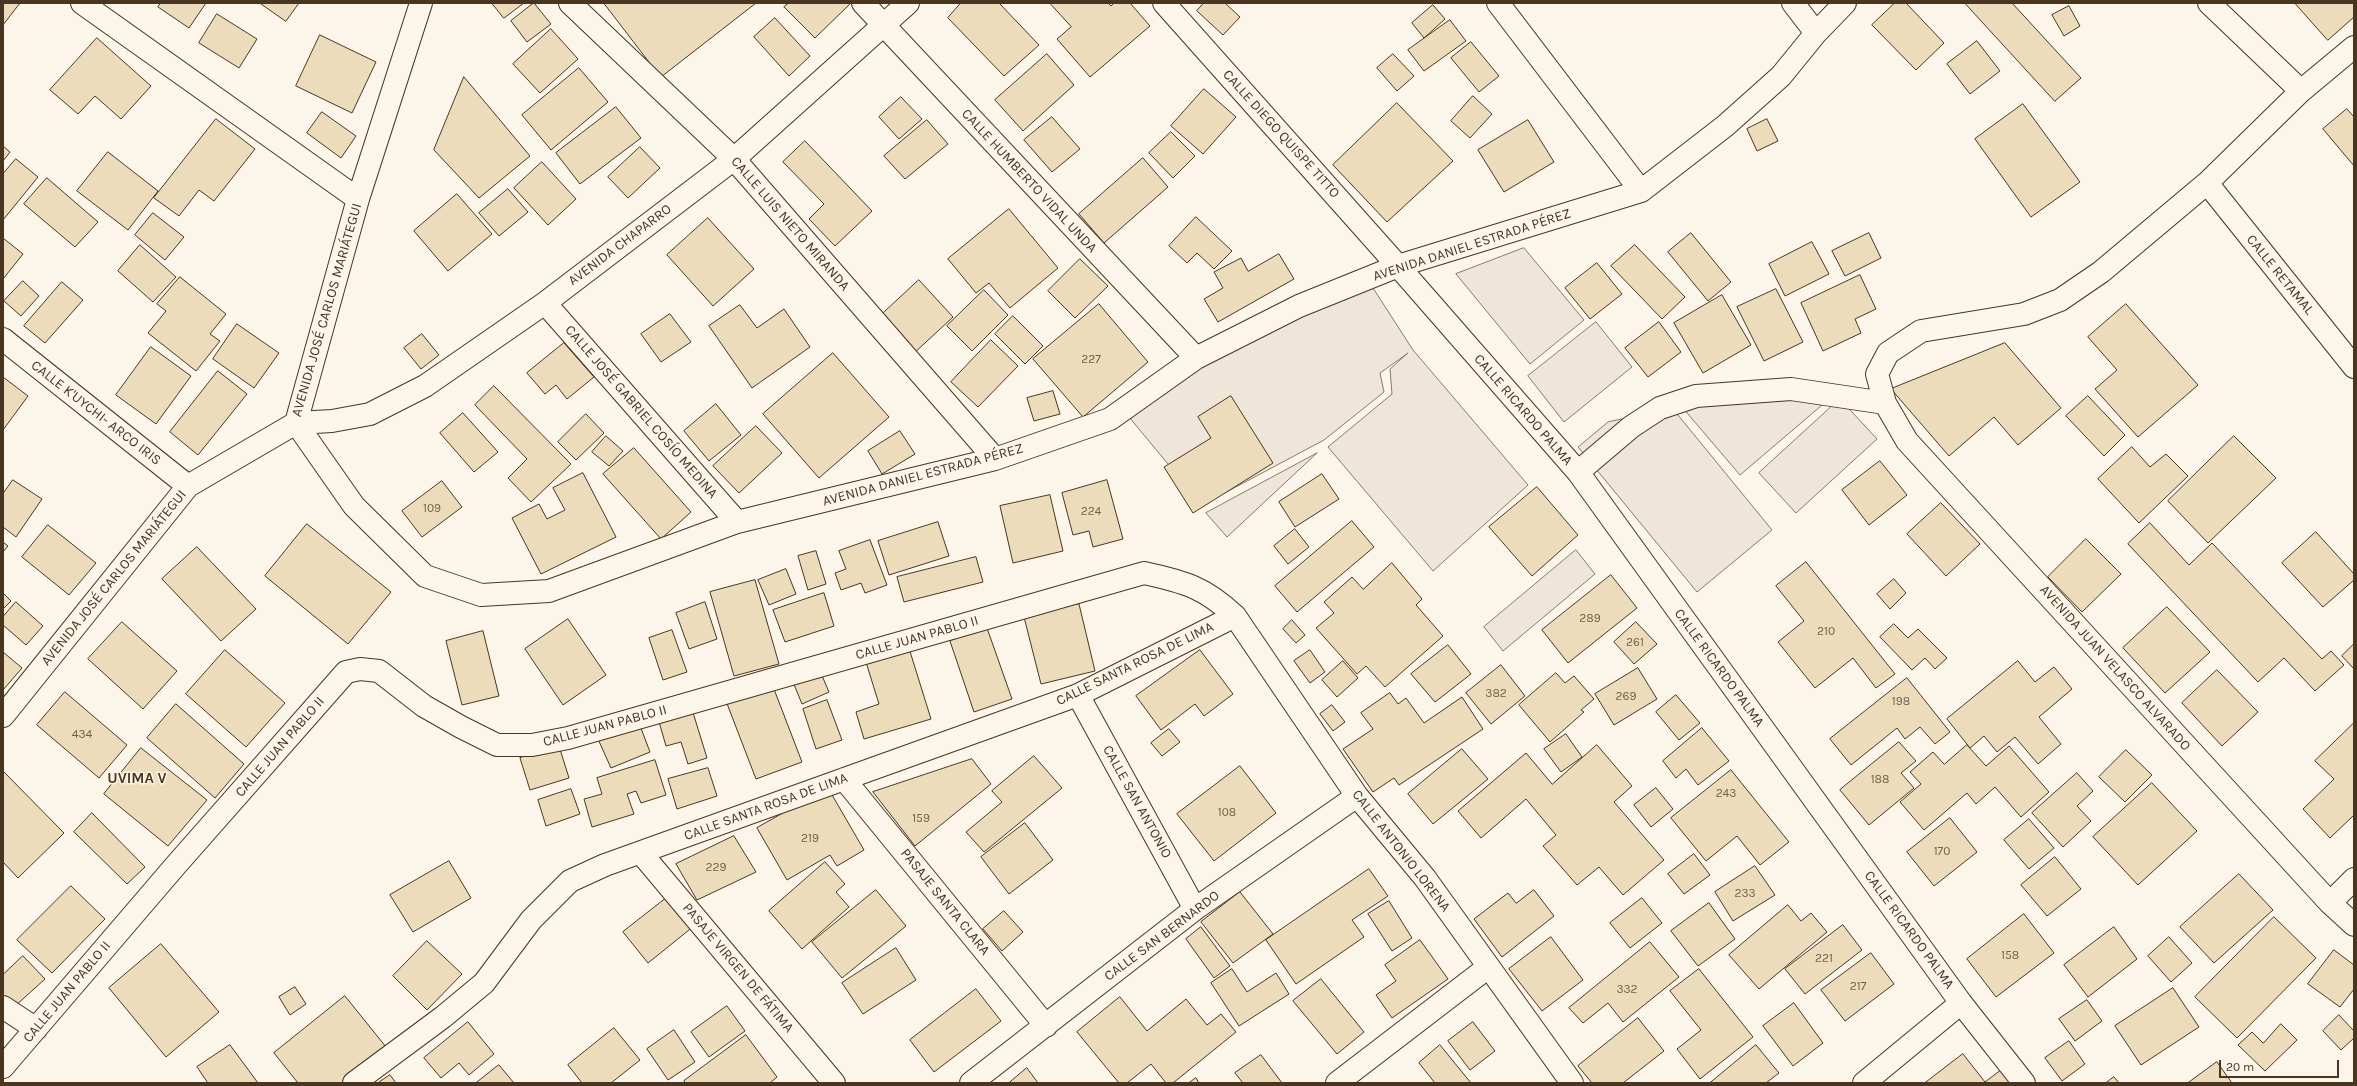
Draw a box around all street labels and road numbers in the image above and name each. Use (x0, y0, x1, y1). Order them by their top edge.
street label: CALLE DIEGO QUISPE TITTO (1219, 66, 1343, 202)
street label: CALLE HUMBERTO VIDAL UNDA (958, 106, 1100, 256)
street label: CALLE LUIS NIETO MIRANDA (727, 153, 853, 295)
street label: AVENIDA JOSÉ CARLOS MARIÁTEGUI (288, 201, 366, 419)
street label: AVENIDA CHAPARRO (565, 201, 675, 289)
street label: AVENIDA DANIEL ESTRADA PÉREZ (1371, 205, 1573, 285)
street label: CALLE RETAMAL (2243, 232, 2317, 318)
street label: CALLE JOSÉ GABRIEL COSÍO MEDINA (561, 322, 721, 502)
street label: CALLE RICARDO PALMA (1470, 351, 1576, 469)
street label: CALLE K'UYCHI- ARCO IRIS (28, 357, 164, 469)
street label: AVENIDA DANIEL ESTRADA PÉREZ (821, 440, 1025, 510)
street label: AVENIDA JOSÉ CARLOS MARIÁTEGUI (38, 487, 190, 669)
street label: AVENIDA JUAN VELASCO ALVARADO (2036, 582, 2194, 754)
street label: CALLE RICARDO PALMA (1671, 606, 1767, 730)
street label: CALLE JUAN PABLO II (853, 612, 981, 664)
street label: CALLE SANTA ROSA DE LIMA (1054, 619, 1216, 709)
street label: CALLE JUAN PABLO II (232, 693, 328, 801)
street label: CALLE JUAN PABLO II (541, 701, 669, 751)
street label: CALLE SAN ANTONIO (1099, 743, 1175, 861)
street label: CALLE SANTA ROSA DE LIMA (682, 770, 850, 844)
street label: CALLE ANTONIO LORENA (1348, 787, 1454, 915)
street label: PASAJE SANTA CLARA (897, 845, 993, 959)
street label: CALLE RICARDO PALMA (1861, 868, 1957, 992)
street label: CALLE SAN BERNARDO (1101, 887, 1223, 985)
street label: PASAJE VIRGEN DE FÁTIMA (679, 900, 797, 1036)
street label: CALLE JUAN PABLO II (20, 938, 114, 1046)

